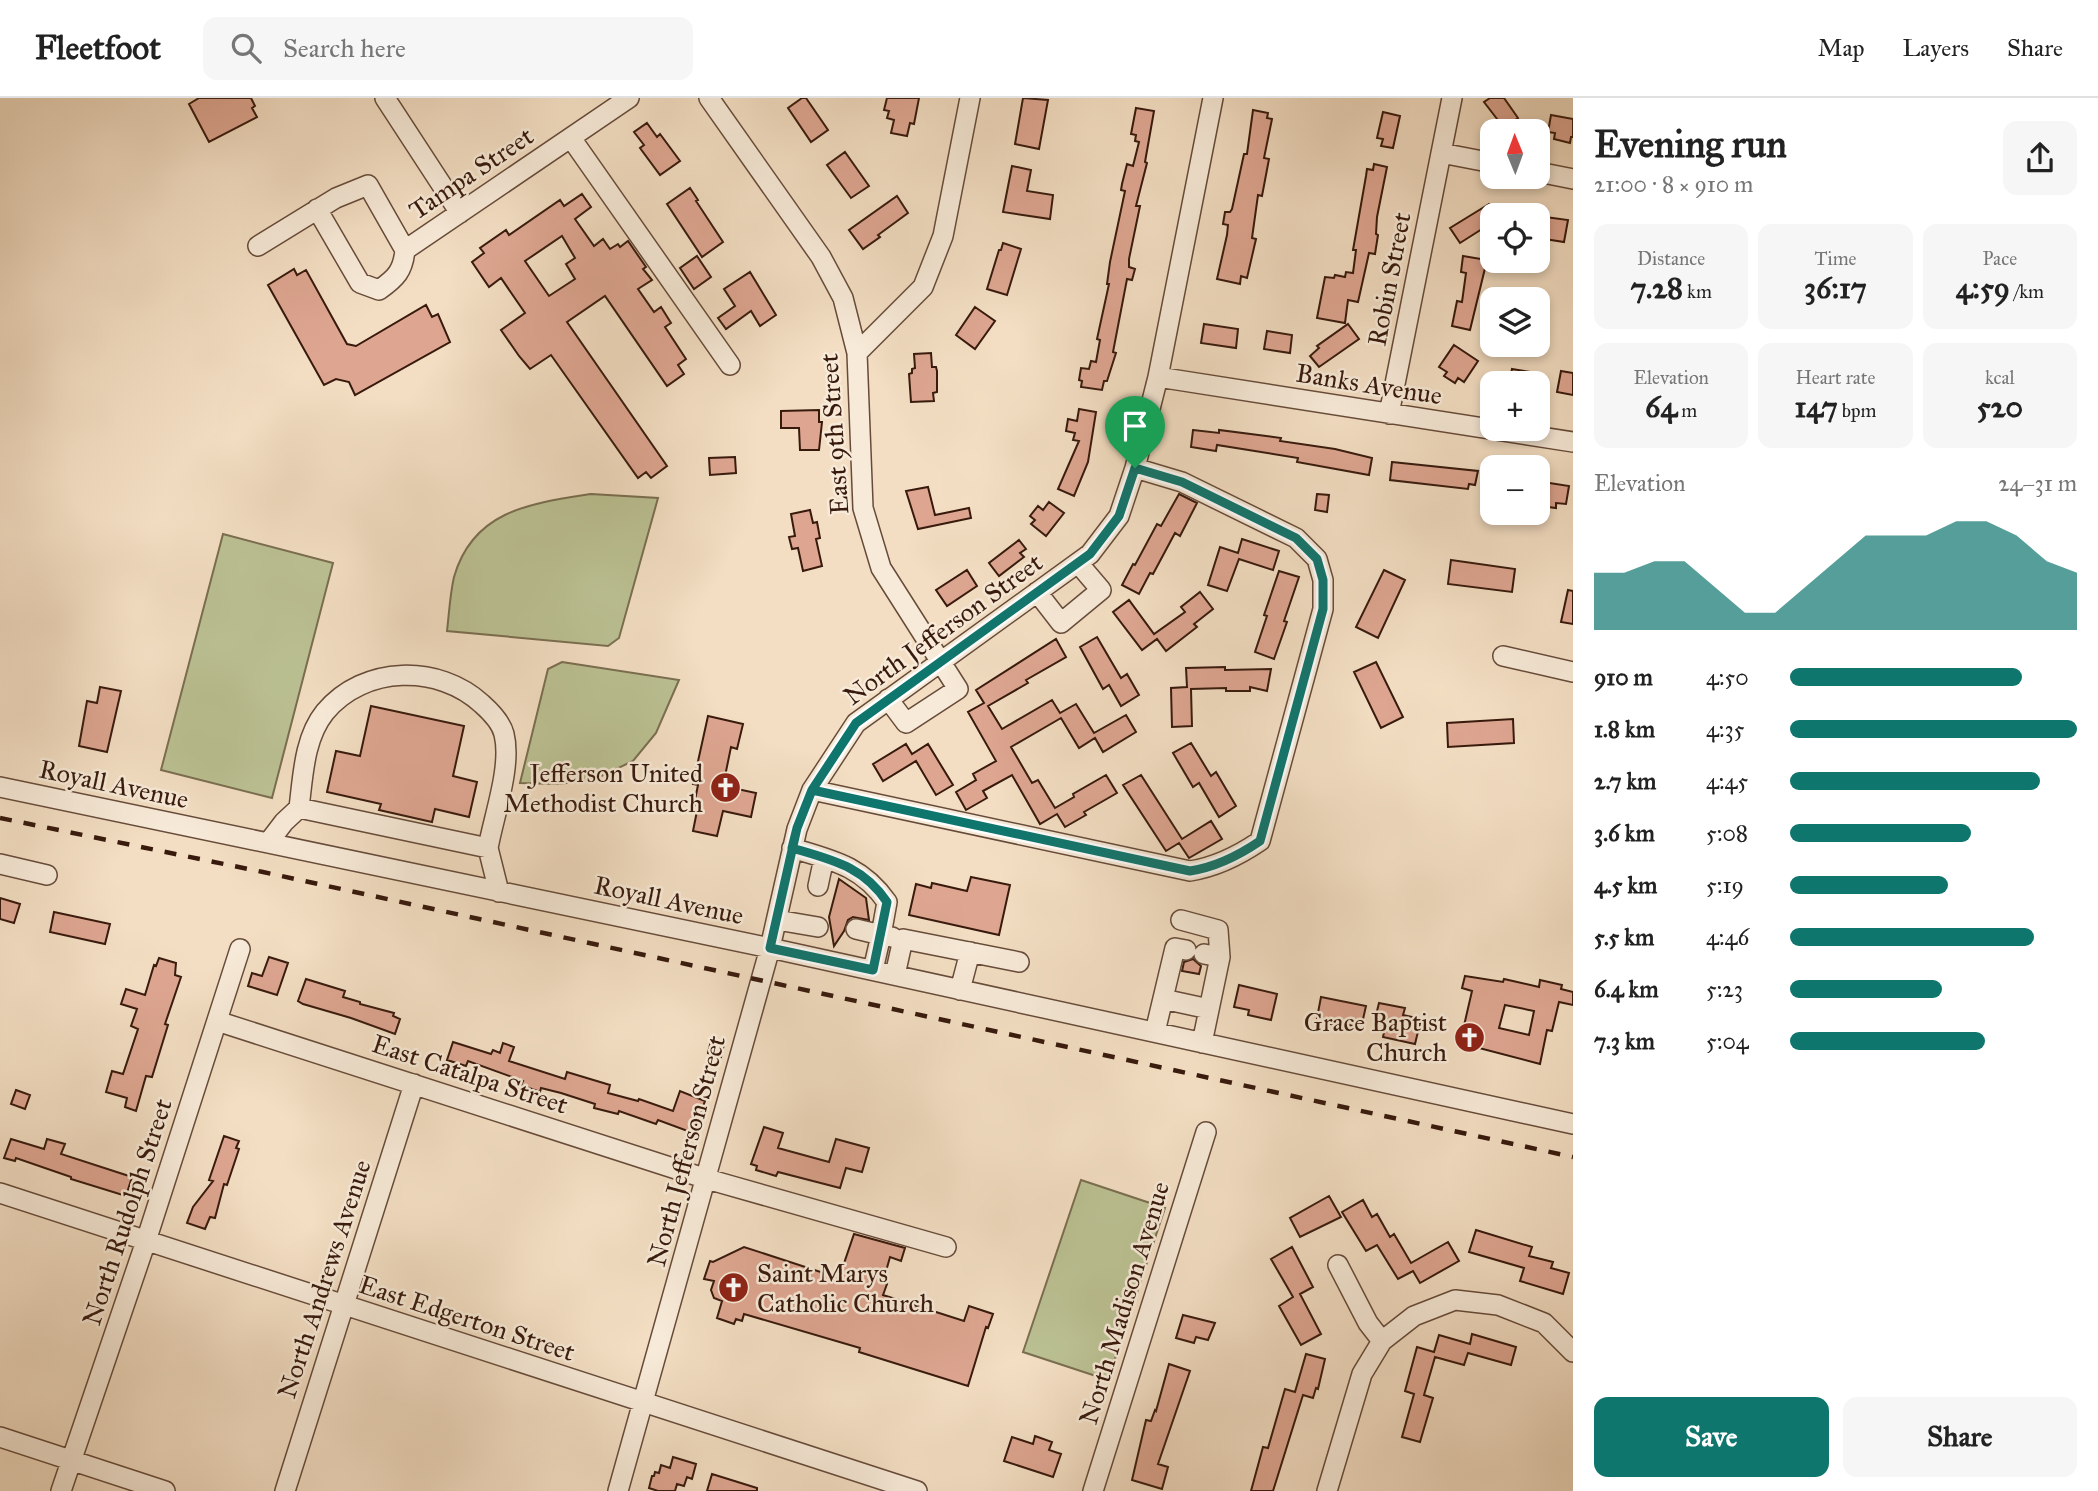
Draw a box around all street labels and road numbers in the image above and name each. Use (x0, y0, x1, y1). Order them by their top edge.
street label: Tampa Street (403, 120, 539, 226)
street label: Robin Street (1360, 210, 1418, 348)
street label: East 9th Street (812, 352, 856, 516)
street label: Banks Avenue (1294, 357, 1444, 411)
street label: North Jefferson Street (837, 546, 1049, 712)
street label: Royall Avenue (36, 753, 192, 815)
street label: Royall Avenue (591, 869, 747, 931)
street label: East Catalpa Street (368, 1027, 572, 1121)
street label: North Jefferson Street (640, 1032, 732, 1270)
street label: North Rudolph Street (75, 1095, 179, 1329)
street label: North Andrews Avenue (270, 1155, 378, 1402)
street label: North Madison Avenue (1072, 1178, 1176, 1428)
street label: East Edgerton Street (355, 1268, 579, 1368)

